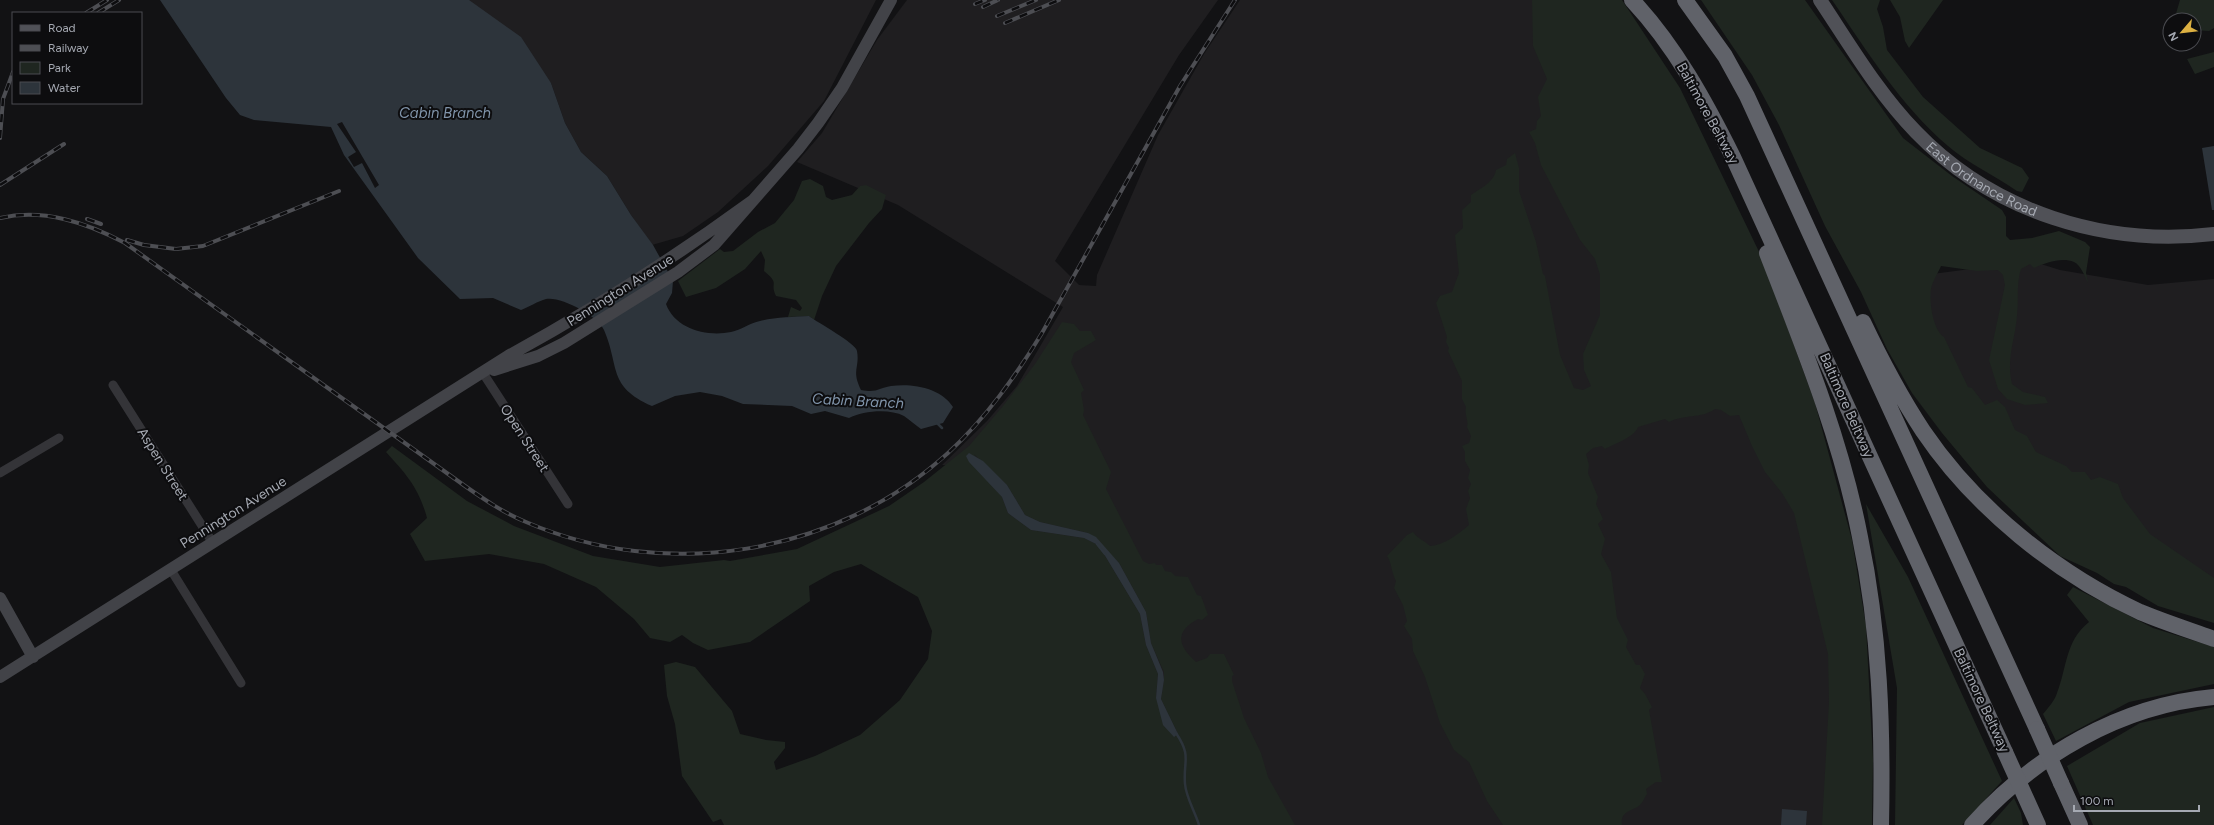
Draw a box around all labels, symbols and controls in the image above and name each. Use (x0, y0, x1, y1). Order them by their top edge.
legend (12, 12, 142, 104)
north arrow (2162, 12, 2202, 52)
text: Road (48, 21, 76, 35)
text: N (2166, 30, 2181, 43)
text: Railway (48, 41, 89, 55)
street label: Baltimore Beltway (1673, 60, 1743, 167)
text: Park (48, 61, 71, 75)
text: Water (48, 81, 80, 95)
water label: Cabin Branch (399, 104, 491, 122)
street label: East Ordnance Road (1922, 138, 2039, 220)
street label: Pennington Avenue (564, 251, 677, 330)
street label: Baltimore Beltway (1816, 350, 1878, 461)
water label: Cabin Branch (812, 390, 904, 412)
street label: Open Street (496, 401, 553, 475)
street label: Aspen Street (134, 425, 192, 504)
street label: Pennington Avenue (177, 473, 290, 552)
street label: Baltimore Beltway (1950, 645, 2013, 756)
scale bar (2074, 787, 2199, 813)
text: 100 m (2080, 794, 2114, 808)

